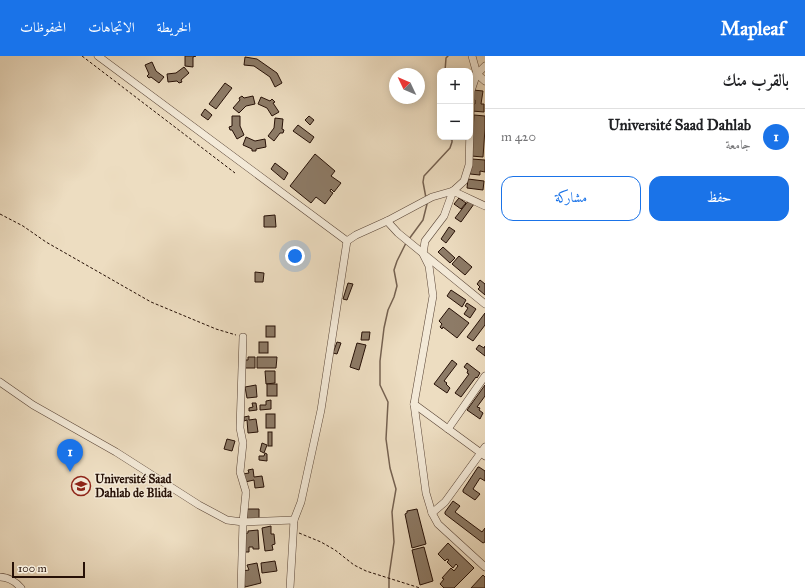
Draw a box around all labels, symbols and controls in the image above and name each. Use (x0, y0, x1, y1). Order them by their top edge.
text: Mapleaf (721, 17, 785, 40)
text: المحفوظات (20, 19, 66, 36)
text: الاتجاهات (88, 19, 135, 36)
text: الخريطة (157, 19, 191, 36)
north arrow (389, 68, 425, 104)
map controls (437, 68, 473, 140)
button: + (437, 68, 473, 104)
text: بالقرب منك (723, 70, 789, 91)
button: − (437, 104, 473, 140)
text: Université Saad Dahlab (608, 116, 751, 134)
text: 420 m (501, 129, 536, 145)
text: 1 (773, 129, 779, 145)
text: جامعة (725, 137, 751, 153)
button: مشاركة (501, 176, 641, 221)
button: حفظ (649, 176, 789, 221)
your location (285, 246, 305, 266)
pin: 1 (57, 439, 83, 472)
place label: Université Saad Dahlab de Blida (95, 472, 173, 500)
school or university icon: Université Saad Dahlab de Blida (70, 475, 92, 497)
scale bar (12, 560, 85, 579)
text: 100 m (18, 562, 47, 575)

